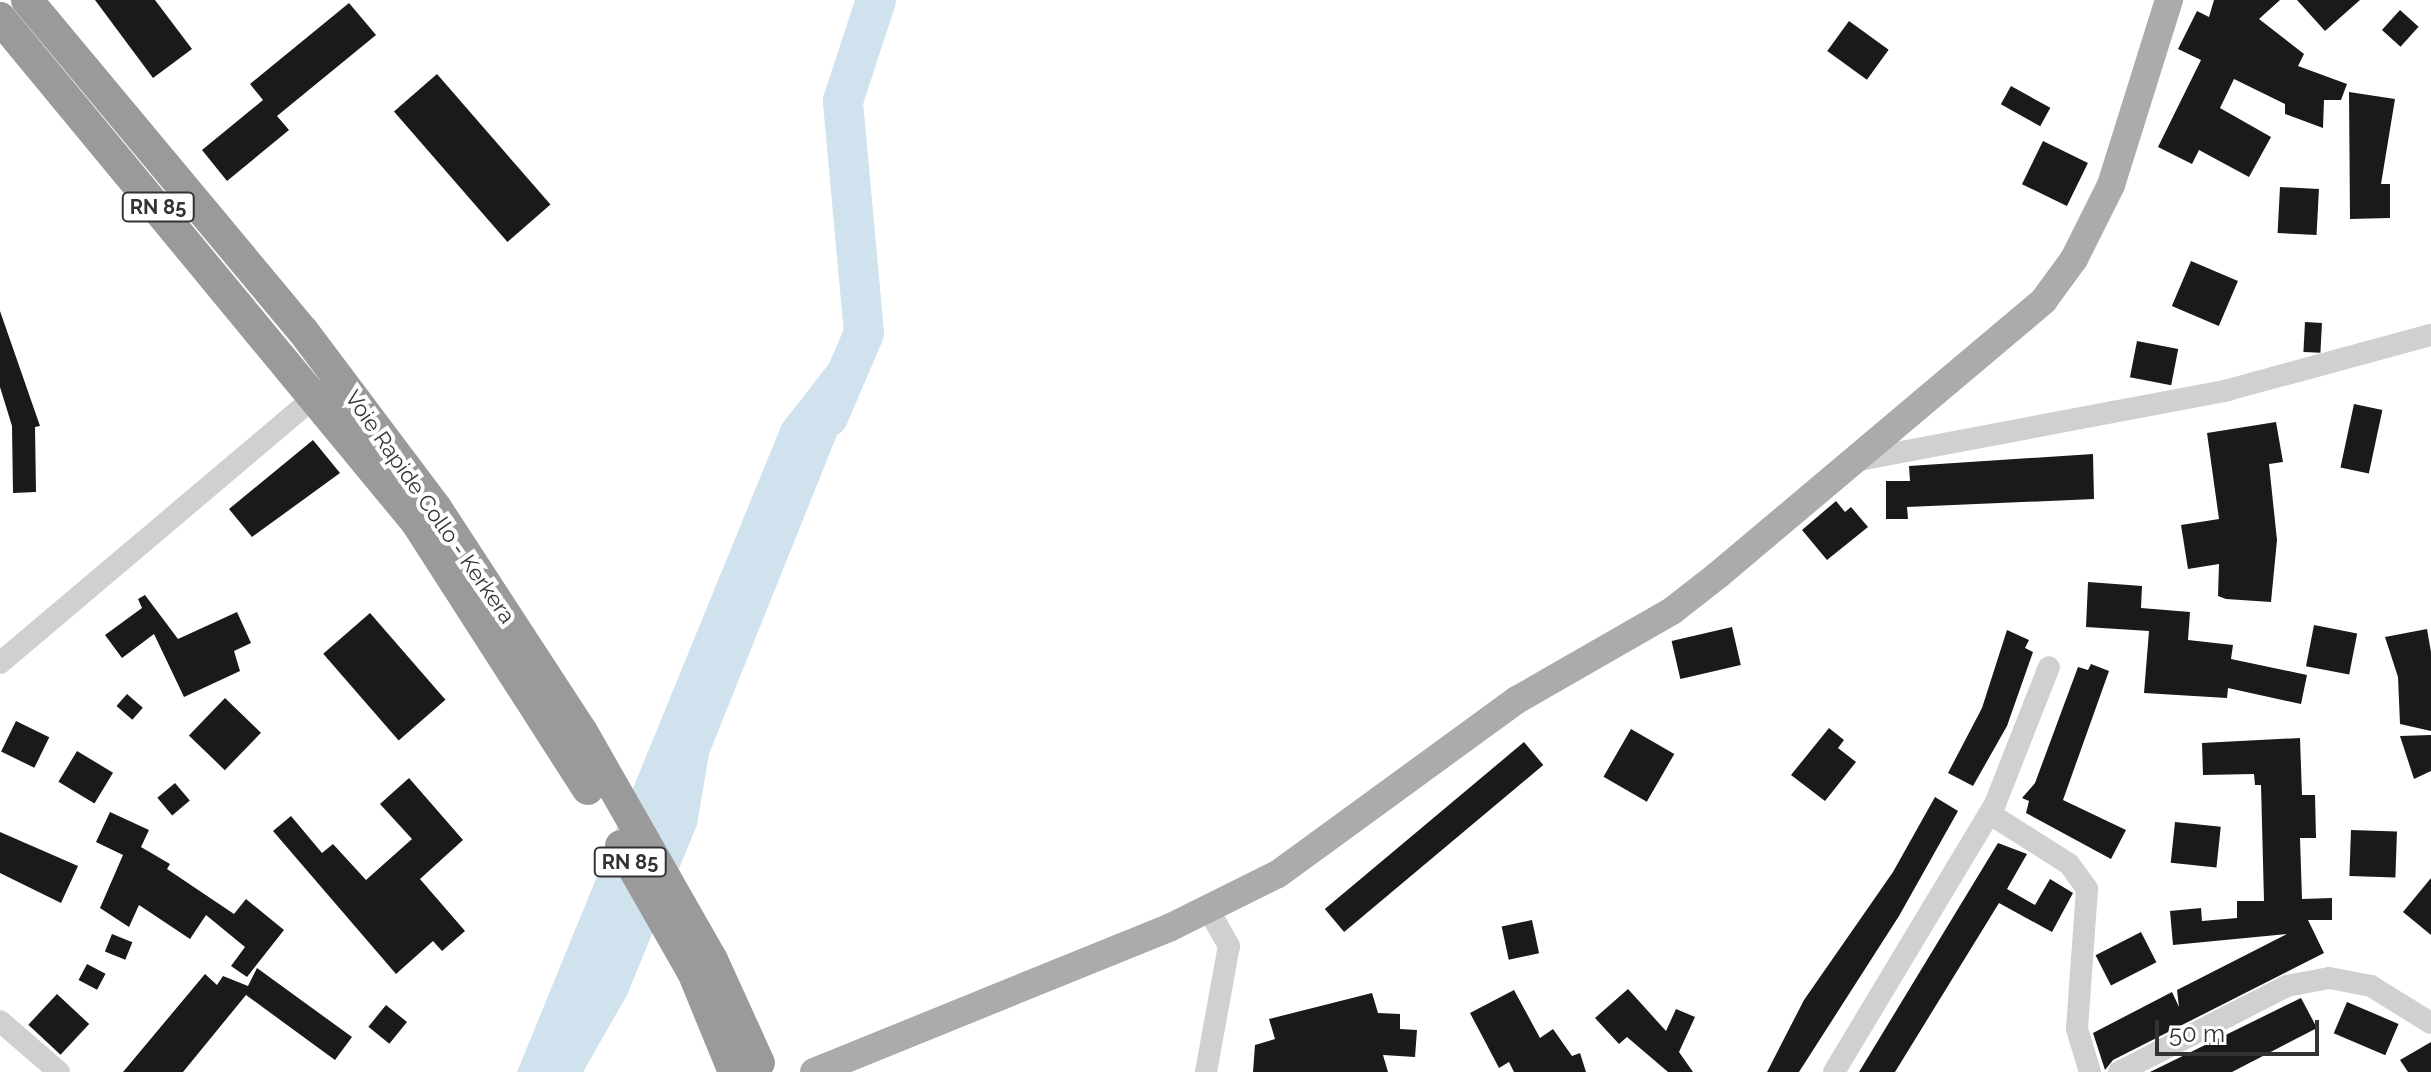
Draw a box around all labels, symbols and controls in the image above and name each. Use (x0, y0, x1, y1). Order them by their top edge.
road number: RN 85 (120, 191, 196, 223)
street label: Voie Rapide Collo - Kerkera (339, 386, 521, 628)
road number: RN 85 (592, 846, 668, 878)
scale bar (2159, 1004, 2323, 1054)
text: 50 m (2169, 1019, 2225, 1048)

